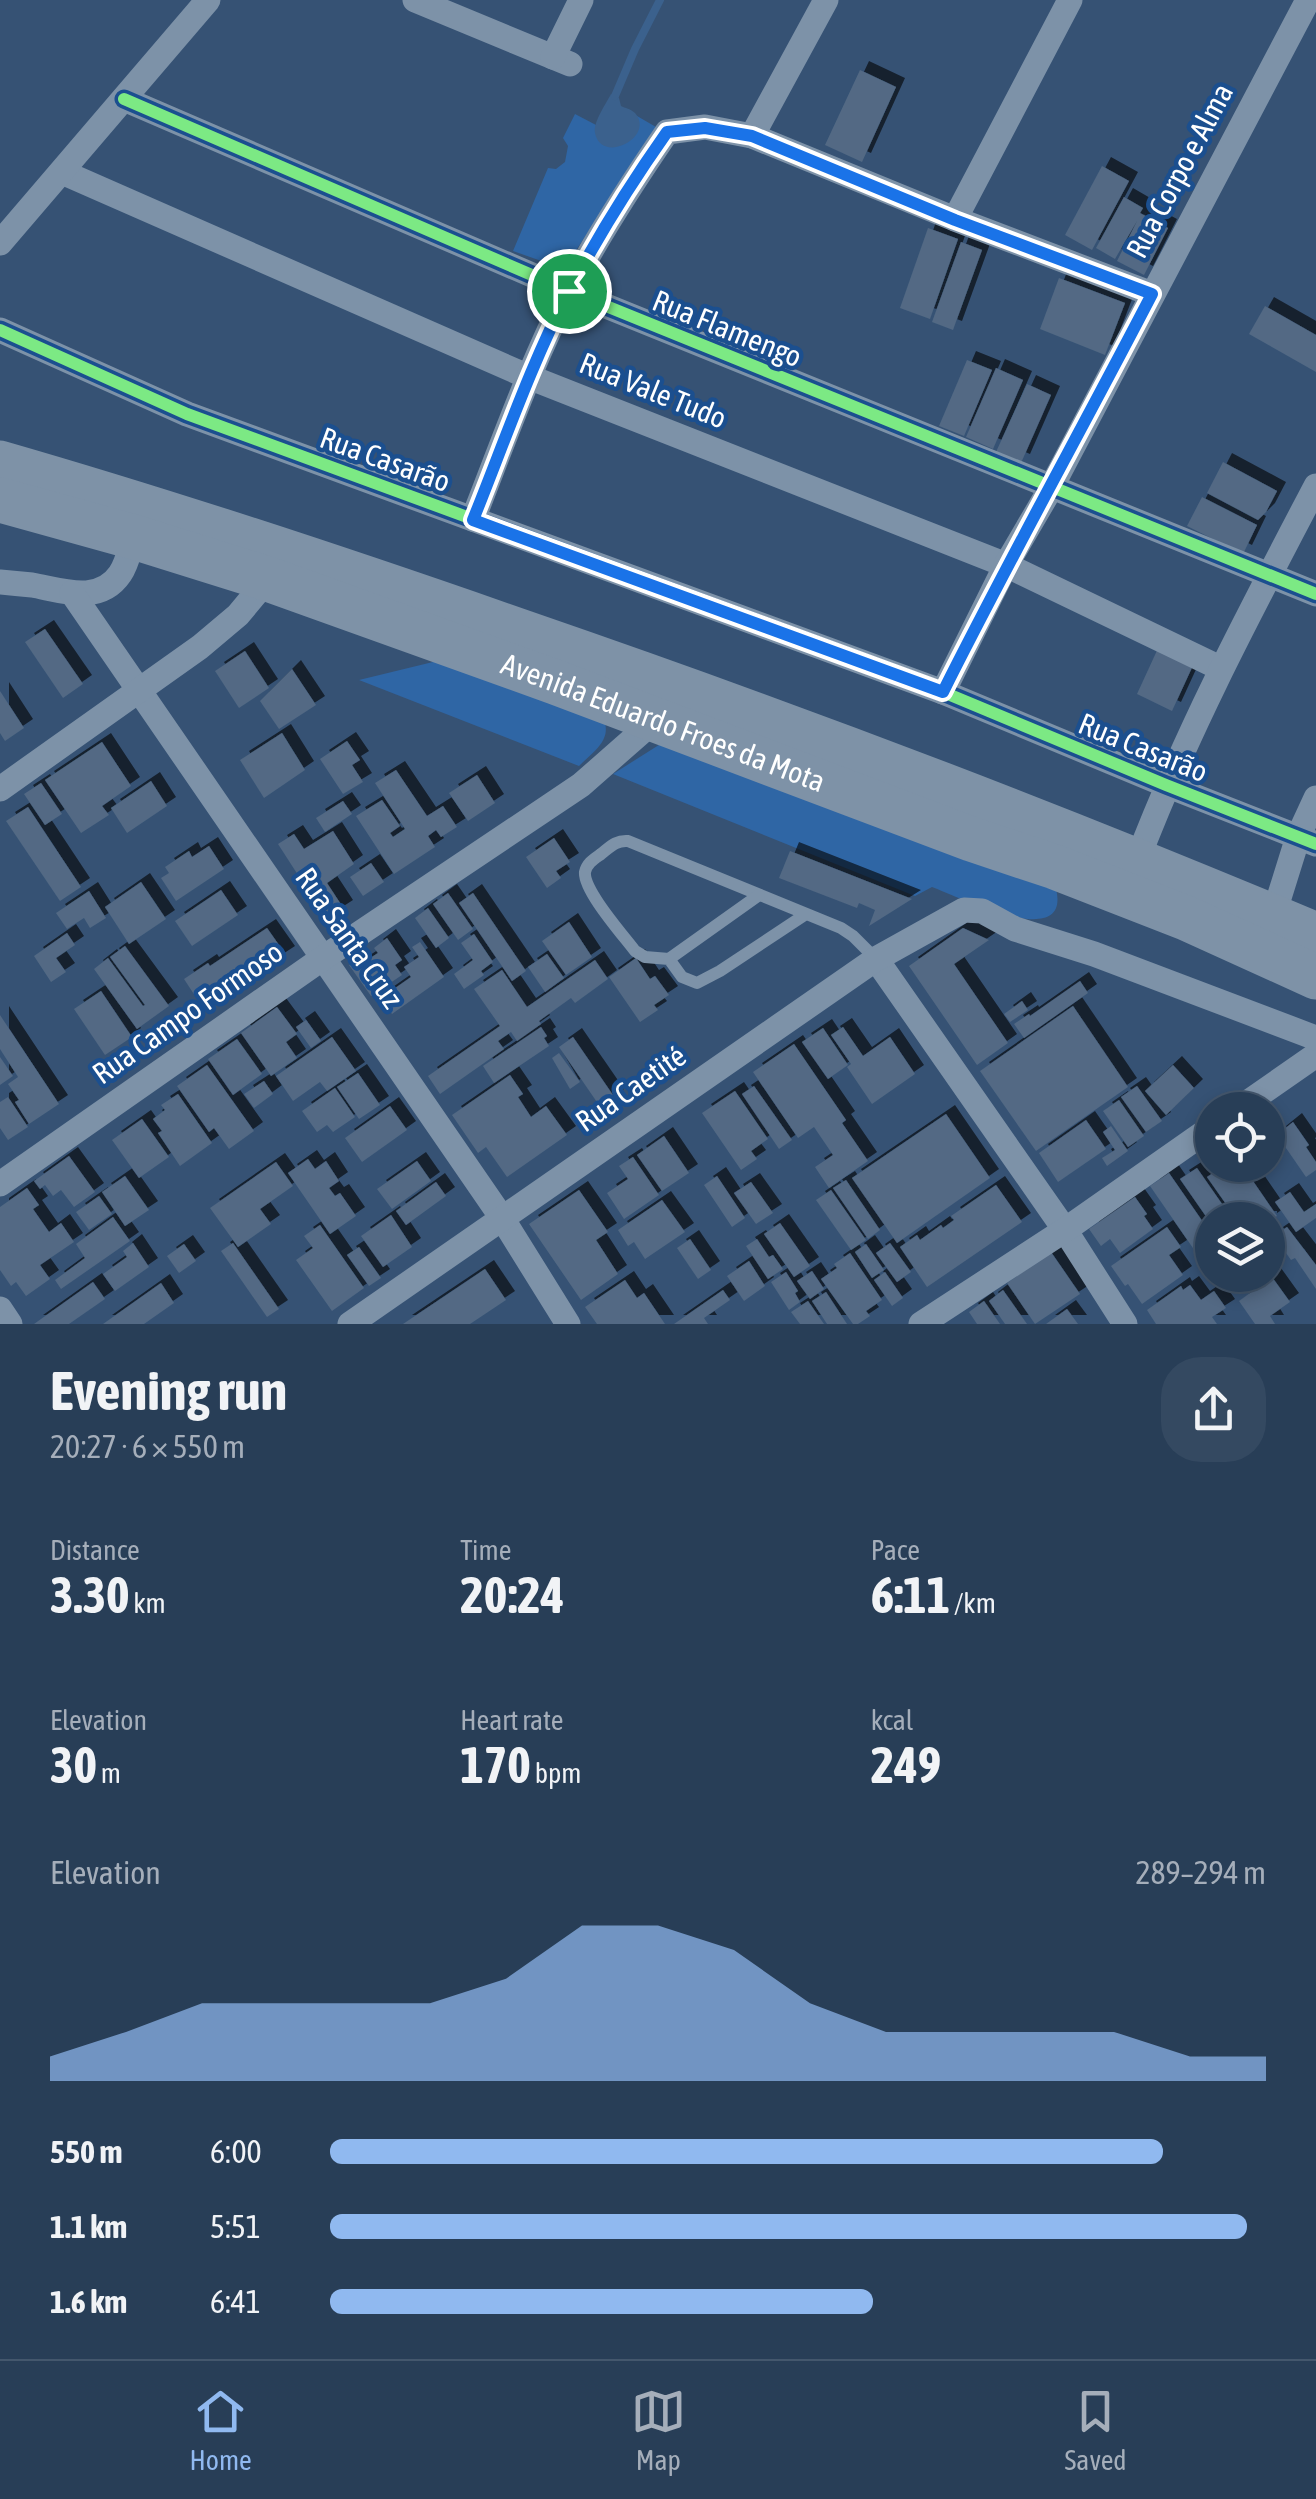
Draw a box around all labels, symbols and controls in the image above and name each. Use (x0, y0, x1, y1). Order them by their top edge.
street label: Rua Corpo e Alma (1119, 78, 1239, 263)
pin (527, 249, 612, 334)
icon: arrive (542, 264, 597, 319)
street label: Rua Flamengo (648, 283, 807, 373)
street label: Rua Vale Tudo (575, 345, 732, 435)
street label: Rua Casarão (316, 420, 455, 498)
street label: Avenida Eduardo Froes da Mota (497, 646, 830, 798)
street label: Rua Casarão (1074, 706, 1213, 788)
street label: Rua Santa Cruz (289, 861, 411, 1014)
street label: Rua Campo Formoso (86, 934, 289, 1090)
street label: Rua Caetité (569, 1038, 692, 1138)
map controls (1195, 1092, 1285, 1292)
button: locate (1195, 1092, 1285, 1182)
button: layers (1195, 1202, 1285, 1292)
button: share (1161, 1357, 1266, 1462)
text: Evening run (50, 1359, 287, 1422)
text: 20:27 · 6 × 550 m (50, 1428, 245, 1465)
text: Distance (50, 1534, 140, 1566)
text: Time (460, 1534, 511, 1566)
text: Pace (871, 1534, 920, 1566)
text: 3.30 (50, 1566, 129, 1624)
text: 20:24 (460, 1566, 564, 1624)
text: 6:11 (871, 1566, 950, 1624)
text: km (129, 1587, 166, 1619)
text: /km (950, 1587, 996, 1619)
text: Elevation (50, 1704, 147, 1736)
text: Heart rate (460, 1704, 563, 1736)
text: kcal (871, 1704, 913, 1736)
text: 30 (50, 1736, 97, 1794)
text: 170 (460, 1736, 531, 1794)
text: 249 (871, 1736, 941, 1794)
text: m (97, 1757, 121, 1789)
text: bpm (531, 1757, 581, 1789)
text: Elevation (50, 1854, 161, 1891)
text: 289–294 m (1136, 1854, 1266, 1891)
text: 550 m (50, 2133, 123, 2170)
text: 6:00 (210, 2133, 261, 2170)
text: 1.1 km (50, 2208, 127, 2245)
text: 5:51 (210, 2208, 261, 2245)
text: 1.6 km (50, 2283, 127, 2320)
text: 6:41 (210, 2283, 261, 2320)
tab: Home (189, 2384, 252, 2476)
tab: Map (631, 2384, 686, 2476)
tab: Saved (1065, 2384, 1127, 2476)

